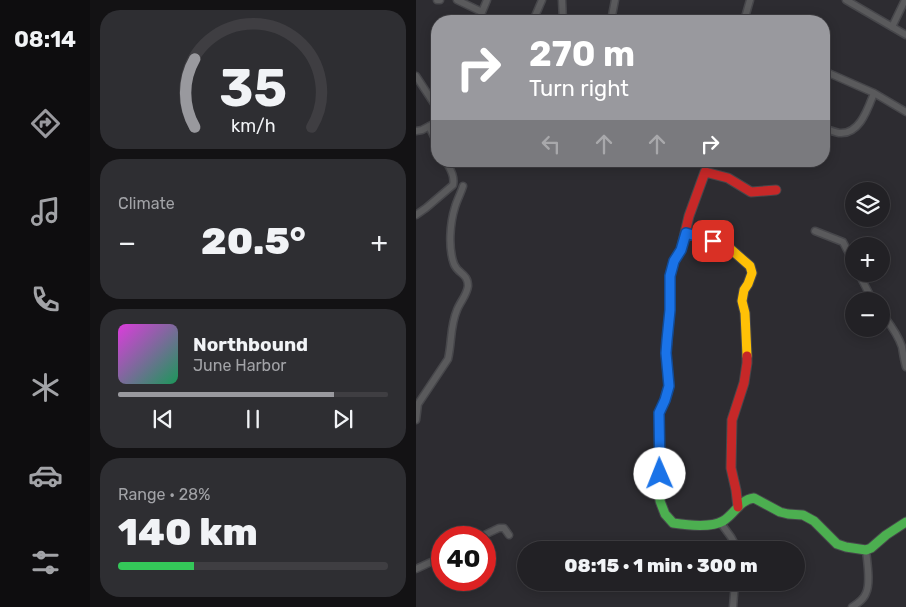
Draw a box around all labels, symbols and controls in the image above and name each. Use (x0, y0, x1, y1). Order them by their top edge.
text: 08:14 (14, 26, 76, 53)
text: 270 m (529, 33, 635, 75)
icon: right (446, 35, 511, 100)
text: 35 (219, 57, 287, 119)
text: Turn right (529, 75, 629, 102)
icon: directions (28, 106, 63, 141)
text: km/h (231, 115, 275, 136)
icon: left (537, 130, 565, 158)
icon: ahead (590, 130, 618, 158)
icon: ahead (643, 130, 671, 158)
icon: right (696, 130, 724, 158)
map controls (845, 182, 890, 337)
button: layers (845, 182, 890, 227)
icon: music (28, 194, 63, 229)
text: Climate (118, 194, 175, 213)
text: 20.5° (201, 218, 306, 264)
pin (692, 220, 734, 262)
text: − (118, 226, 136, 259)
text: + (371, 226, 388, 259)
icon: arrive (699, 227, 727, 255)
button: + (845, 237, 890, 282)
icon: phone (28, 282, 63, 317)
button: − (845, 292, 890, 337)
text: Northbound (193, 333, 308, 356)
text: June Harbor (193, 356, 286, 375)
icon: climate (28, 370, 63, 405)
icon: previous (149, 405, 177, 433)
icon: pause (239, 405, 267, 433)
icon: next (329, 405, 357, 433)
position arrow (633, 447, 685, 499)
icon: car (28, 458, 63, 493)
text: Range · 28% (118, 485, 210, 504)
text: 140 km (118, 509, 258, 555)
speed limit sign: 40 (431, 526, 496, 591)
icon: filters (28, 545, 63, 580)
text: 08:15 · 1 min · 300 m (564, 554, 758, 577)

